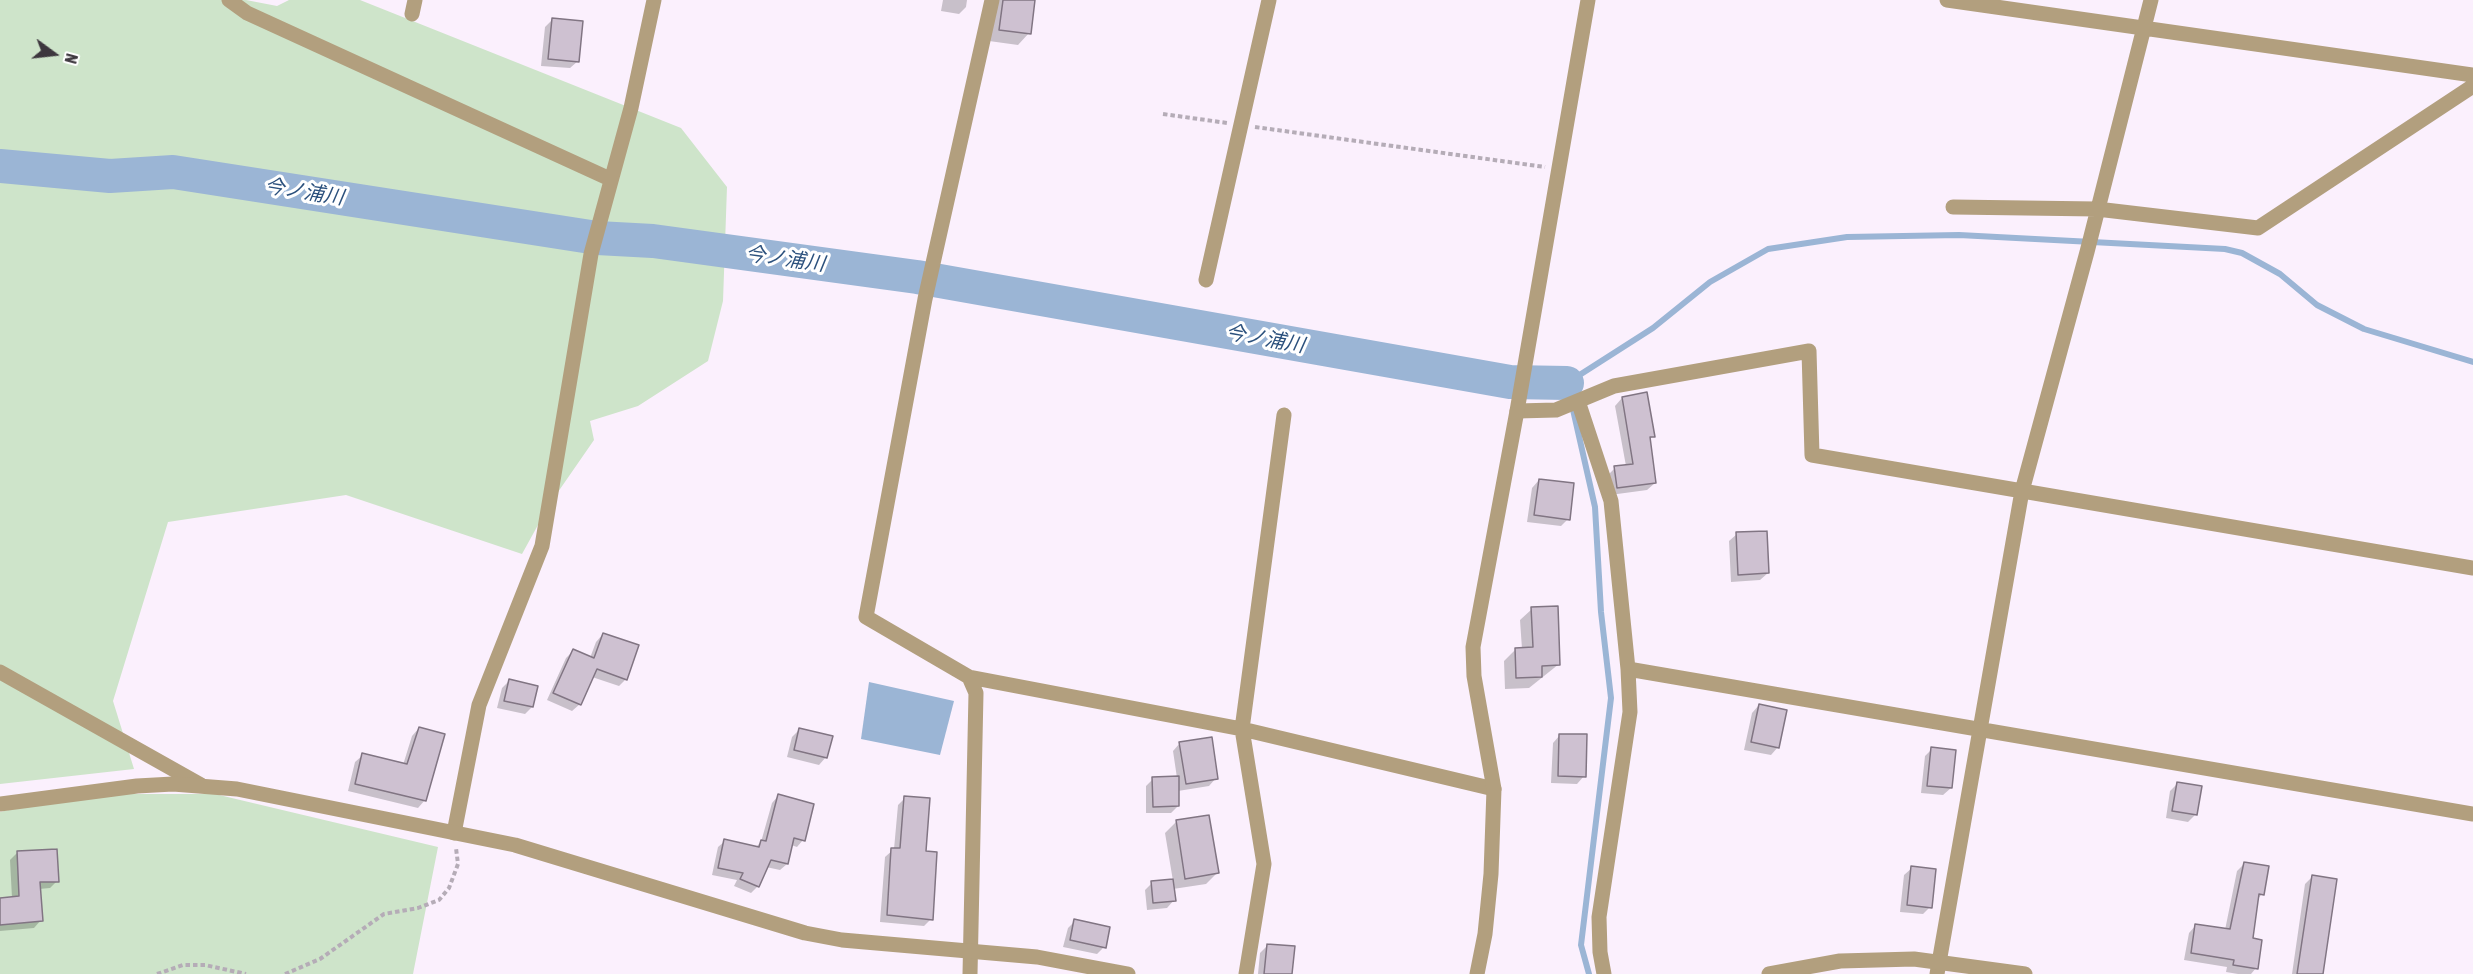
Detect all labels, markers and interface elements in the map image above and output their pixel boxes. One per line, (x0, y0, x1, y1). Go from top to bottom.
north arrow (24, 24, 84, 84)
text: N (61, 52, 81, 66)
water label: 今ノ浦川 (263, 174, 345, 210)
water label: 今ノ浦川 (744, 242, 826, 276)
water label: 今ノ浦川 (1224, 320, 1306, 358)

